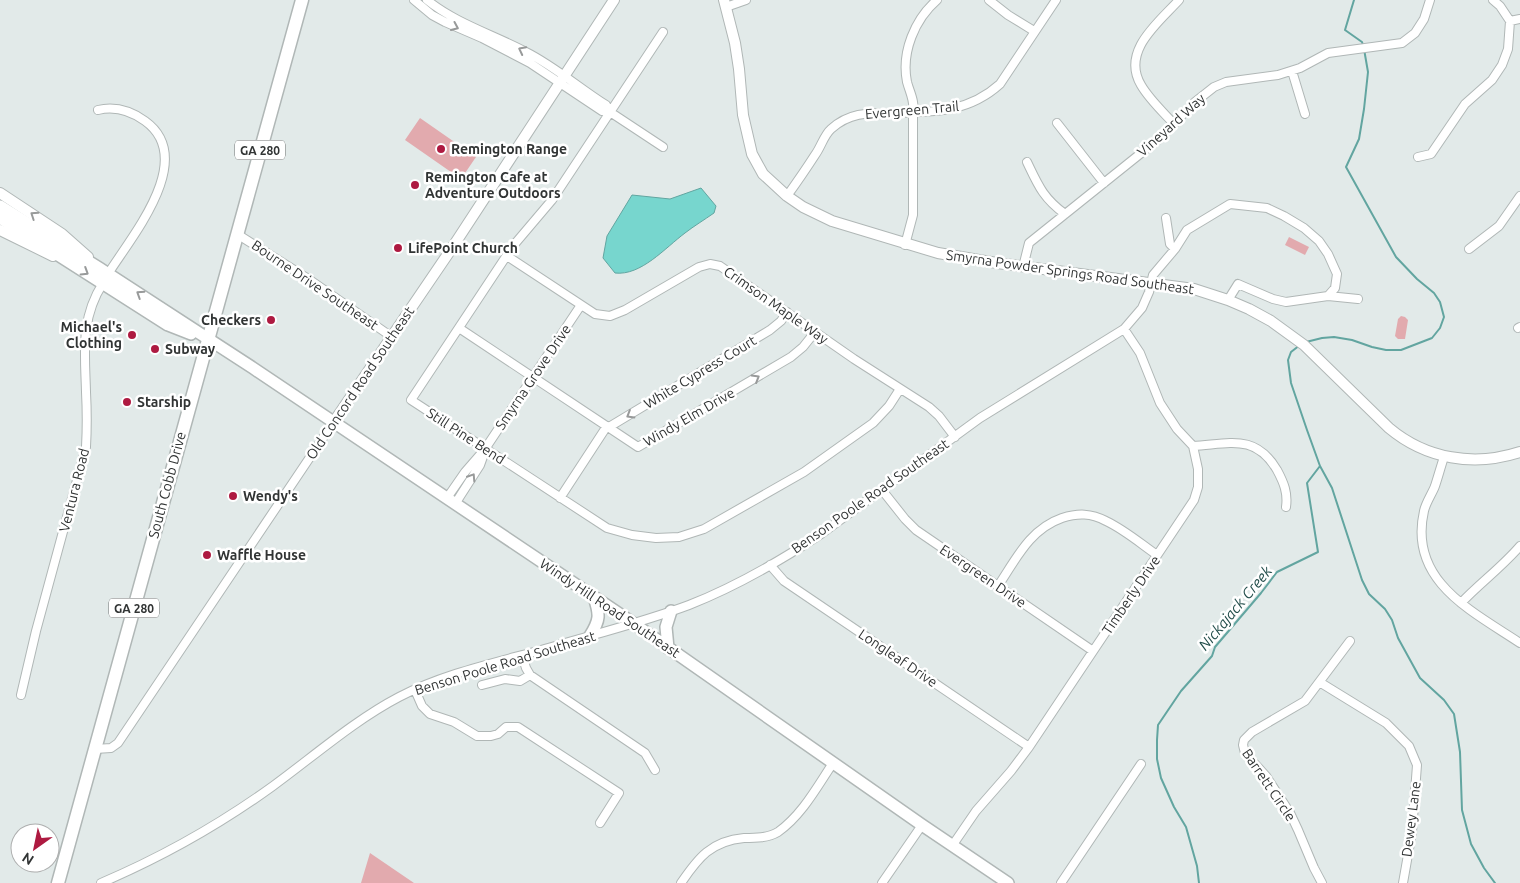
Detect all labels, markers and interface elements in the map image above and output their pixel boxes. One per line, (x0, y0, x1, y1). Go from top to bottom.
one-way arrow (450, 20, 459, 31)
one-way arrow (519, 46, 528, 56)
street label: Vineyard Way (1134, 90, 1208, 160)
street label: Evergreen Trail (864, 98, 960, 122)
road number: GA 280 (235, 140, 285, 160)
place label: Remington Range (451, 141, 567, 157)
marker: Remington Range (435, 143, 447, 155)
place label: Remington Cafe at Adventure Outdoors (425, 169, 561, 201)
marker: Remington Cafe at Adventure Outdoors (409, 179, 421, 191)
one-way arrow (30, 212, 39, 222)
street label: Bourne Drive Southeast (249, 237, 382, 334)
place label: LifePoint Church (408, 240, 518, 256)
marker: LifePoint Church (392, 242, 404, 254)
street label: Smyrna Powder Springs Road Southeast (945, 247, 1195, 297)
street label: Crimson Maple Way (721, 263, 831, 347)
one-way arrow (79, 266, 88, 276)
one-way arrow (136, 291, 145, 300)
street label: Old Concord Road Southeast (303, 303, 418, 463)
place label: Checkers (201, 312, 261, 328)
marker: Checkers (265, 314, 277, 326)
place label: Michael's Clothing (61, 319, 122, 351)
street label: Smyrna Grove Drive (492, 321, 574, 433)
marker: Michael's Clothing (126, 329, 138, 341)
street label: White Cypress Court (641, 332, 759, 412)
place label: Subway (165, 341, 216, 357)
marker: Subway (149, 343, 161, 355)
one-way arrow (750, 375, 759, 385)
street label: Windy Elm Drive (641, 384, 737, 450)
place label: Starship (137, 394, 191, 410)
marker: Starship (121, 396, 133, 408)
street label: Still Pine Bend (424, 405, 508, 467)
one-way arrow (626, 408, 635, 418)
street label: South Cobb Drive (145, 430, 189, 540)
street label: Benson Poole Road Southeast (788, 435, 952, 557)
street label: Ventura Road (56, 447, 92, 533)
one-way arrow (466, 474, 475, 483)
place label: Wendy's (243, 488, 298, 504)
marker: Wendy's (227, 490, 239, 502)
street label: Evergreen Drive (937, 541, 1029, 611)
place label: Waffle House (217, 547, 306, 563)
marker: Waffle House (201, 549, 213, 561)
street label: Timberly Drive (1099, 553, 1163, 637)
street label: Windy Hill Road Southeast (537, 555, 683, 661)
water label: Nickajack Creek (1195, 562, 1275, 654)
road number: GA 280 (109, 598, 159, 618)
street label: Longleaf Drive (856, 626, 940, 690)
street label: Benson Poole Road Southeast (413, 628, 598, 698)
street label: Barrett Circle (1239, 746, 1299, 824)
street label: Dewey Lane (1398, 780, 1424, 858)
north arrow (10, 823, 60, 873)
text: N (19, 849, 37, 868)

